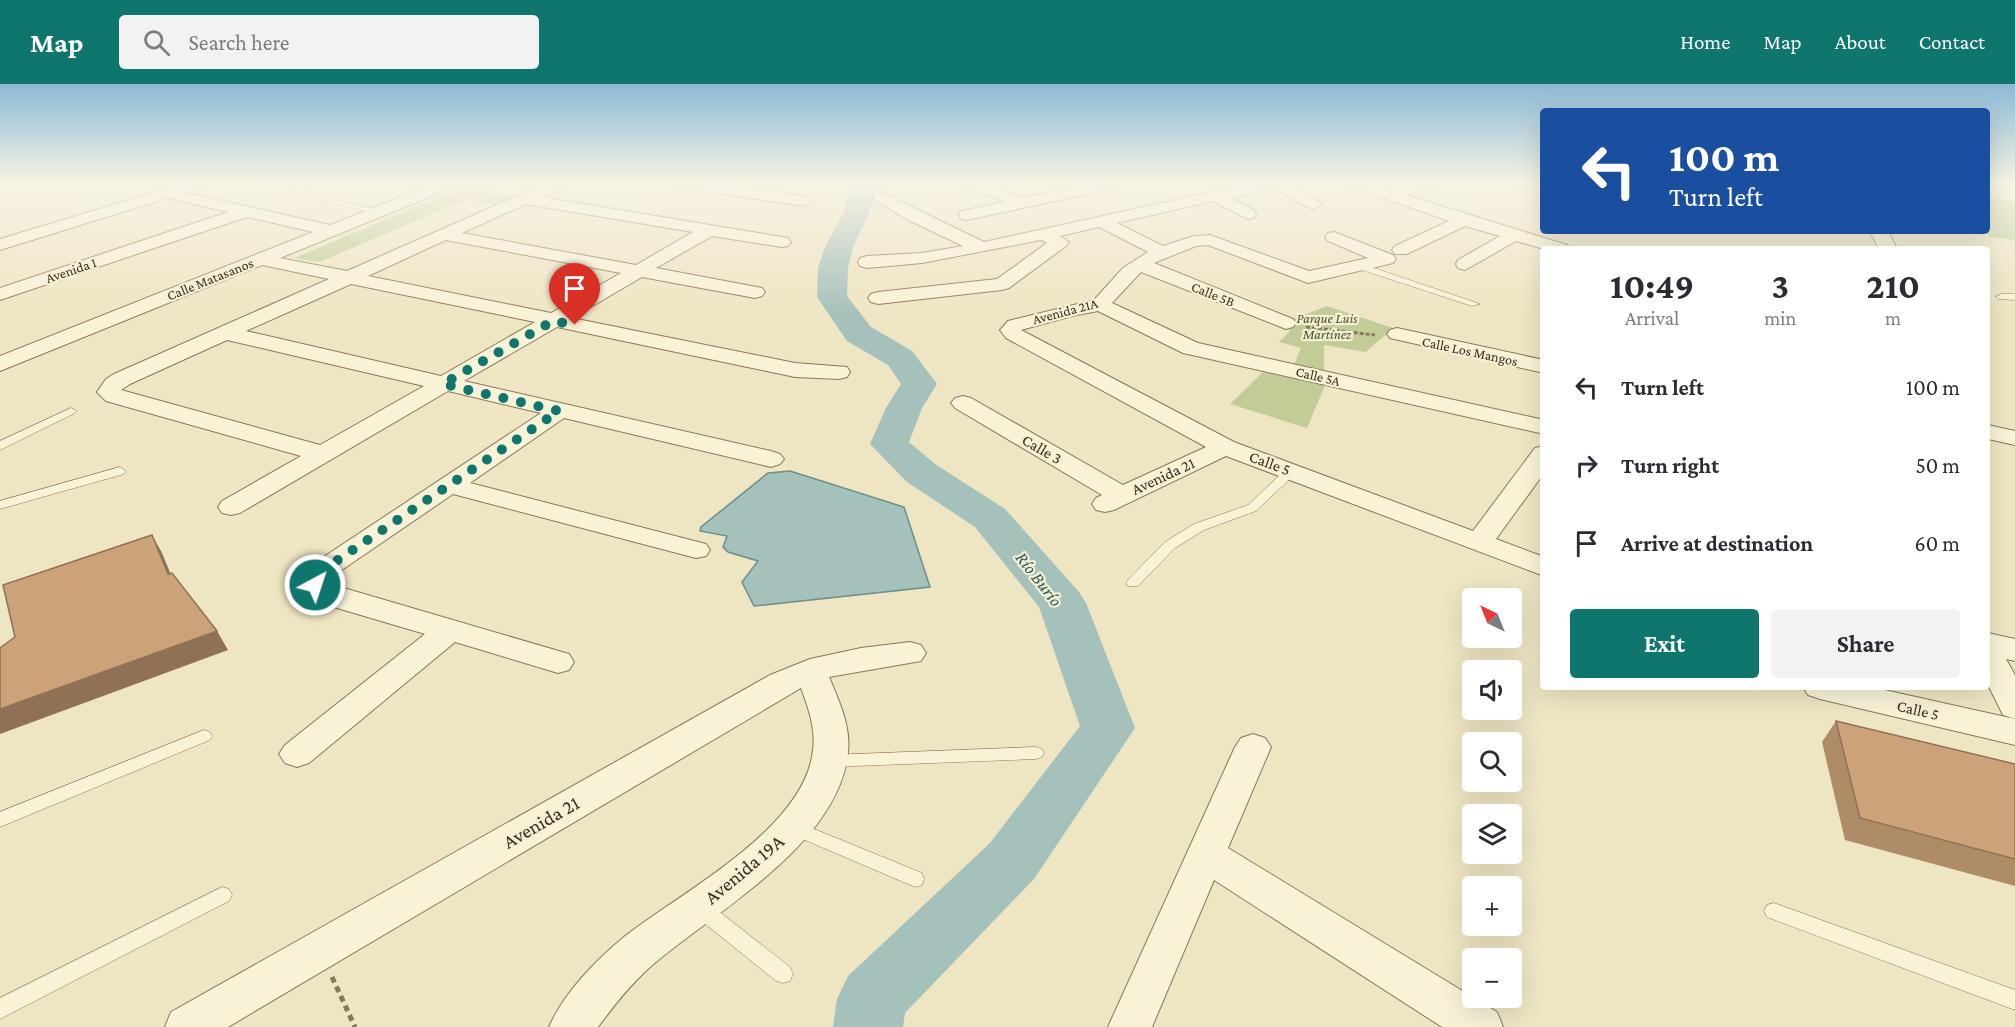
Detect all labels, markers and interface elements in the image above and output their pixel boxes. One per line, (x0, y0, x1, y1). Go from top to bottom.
search box (119, 15, 539, 69)
icon: search (140, 26, 173, 59)
text: Map (30, 27, 83, 58)
text: Search here (188, 30, 289, 55)
text: Home (1680, 30, 1730, 54)
text: Map (1763, 30, 1802, 54)
text: About (1835, 30, 1886, 54)
text: Contact (1919, 30, 1985, 54)
icon: left (1570, 132, 1648, 210)
text: 100 m (1669, 133, 1779, 180)
text: Turn left (1669, 182, 1763, 212)
street label: Avenida 1 (44, 254, 99, 286)
street label: Calle Matasanos (164, 254, 256, 304)
pin (549, 263, 600, 325)
text: 10:49 (1610, 266, 1694, 306)
text: 3 (1771, 266, 1789, 306)
text: 210 (1866, 266, 1920, 306)
icon: arrive (558, 272, 591, 305)
street label: Calle 5B (1189, 278, 1237, 310)
street label: Avenida 21A (1031, 295, 1100, 327)
text: Arrival (1625, 307, 1679, 329)
text: min (1764, 307, 1796, 329)
text: m (1885, 307, 1901, 329)
park label: Parque Luis Martínez (1296, 310, 1358, 342)
street label: Calle Los Mangos (1421, 333, 1519, 369)
street label: Calle 5A (1294, 363, 1342, 389)
icon: left (1570, 371, 1603, 404)
text: Turn left (1621, 375, 1704, 400)
text: 100 m (1906, 375, 1960, 400)
street label: Calle 3 (1019, 431, 1065, 467)
street label: Calle 5 (1247, 448, 1293, 478)
icon: right (1570, 449, 1603, 482)
text: Turn right (1621, 453, 1719, 478)
text: 50 m (1915, 453, 1960, 478)
street label: Avenida 21 (1129, 454, 1197, 498)
icon: arrive (1570, 527, 1603, 560)
text: Arrive at destination (1621, 531, 1813, 556)
text: 60 m (1915, 531, 1960, 556)
water label: Río Burío (1012, 548, 1067, 610)
position arrow (283, 553, 347, 617)
north arrow (1462, 588, 1522, 648)
map controls (1462, 588, 1522, 1008)
button: Exit (1570, 609, 1759, 678)
button: Share (1771, 609, 1960, 678)
button: sound (1462, 660, 1522, 720)
street label: Calle 5 (1895, 697, 1941, 723)
button: search (1462, 732, 1522, 792)
street label: Avenida 21 (499, 791, 583, 853)
button: layers (1462, 804, 1522, 864)
street label: Avenida 19A (700, 829, 788, 908)
button: + (1462, 876, 1522, 936)
button: − (1462, 948, 1522, 1008)

